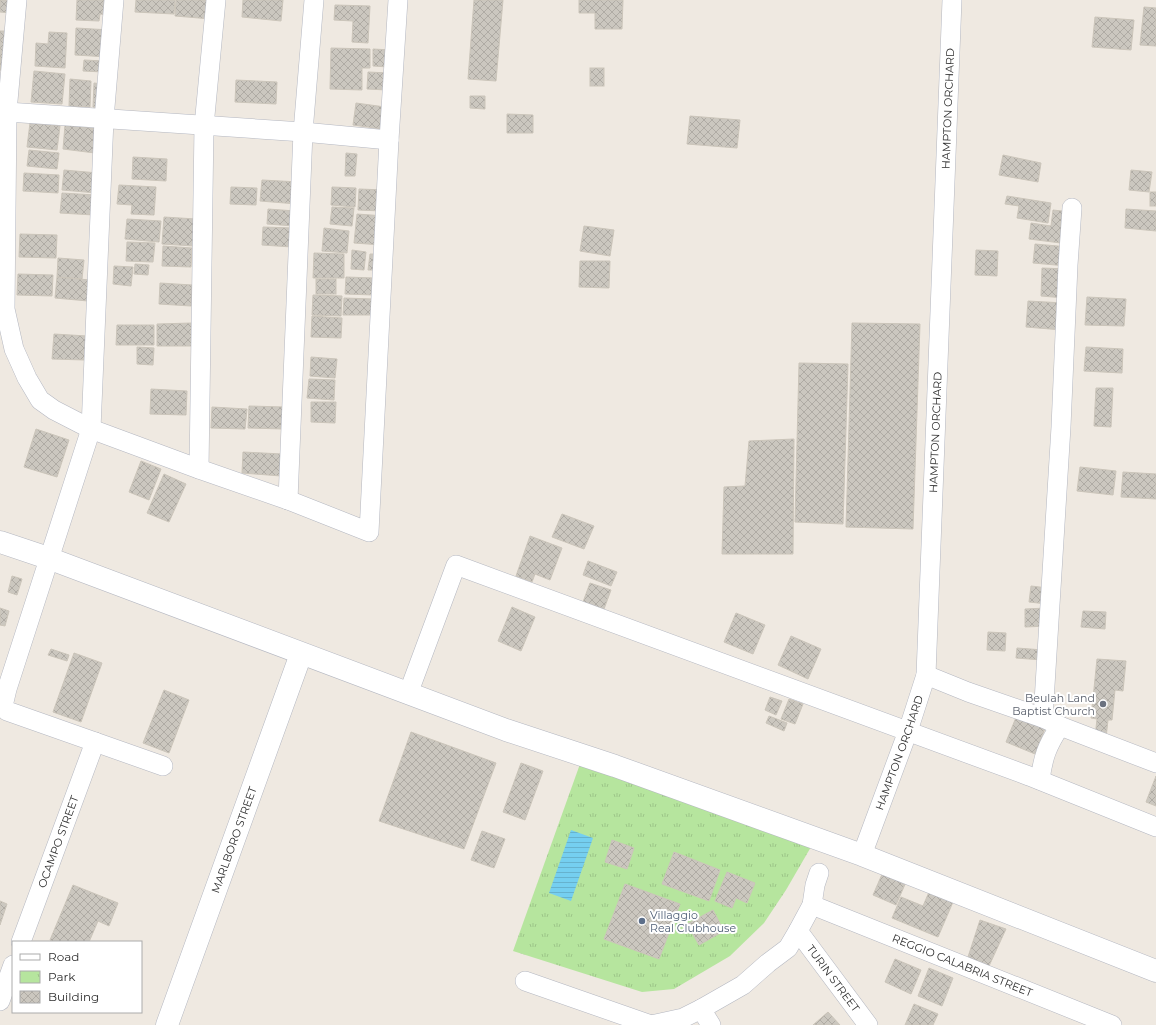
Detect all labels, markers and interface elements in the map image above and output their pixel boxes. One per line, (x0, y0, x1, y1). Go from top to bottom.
street label: HAMPTON ORCHARD (938, 48, 957, 169)
street label: HAMPTON ORCHARD (926, 372, 945, 493)
place label: Beulah Land Baptist Church (1012, 691, 1095, 718)
street label: HAMPTON ORCHARD (872, 693, 926, 812)
marker: Beulah Land Baptist Church (1098, 699, 1108, 709)
street label: MARLBORO STREET (208, 784, 260, 895)
street label: OCAMPO STREET (35, 793, 82, 890)
place label: Villaggio Real Clubhouse (650, 908, 736, 935)
marker: Villaggio Real Clubhouse (637, 916, 647, 926)
street label: REGGIO CALABRIA STREET (890, 931, 1035, 1000)
legend (12, 941, 142, 1013)
street label: TURIN STREET (804, 942, 863, 1015)
text: Road (48, 949, 79, 964)
text: Park (48, 969, 76, 984)
text: Building (48, 989, 99, 1004)

